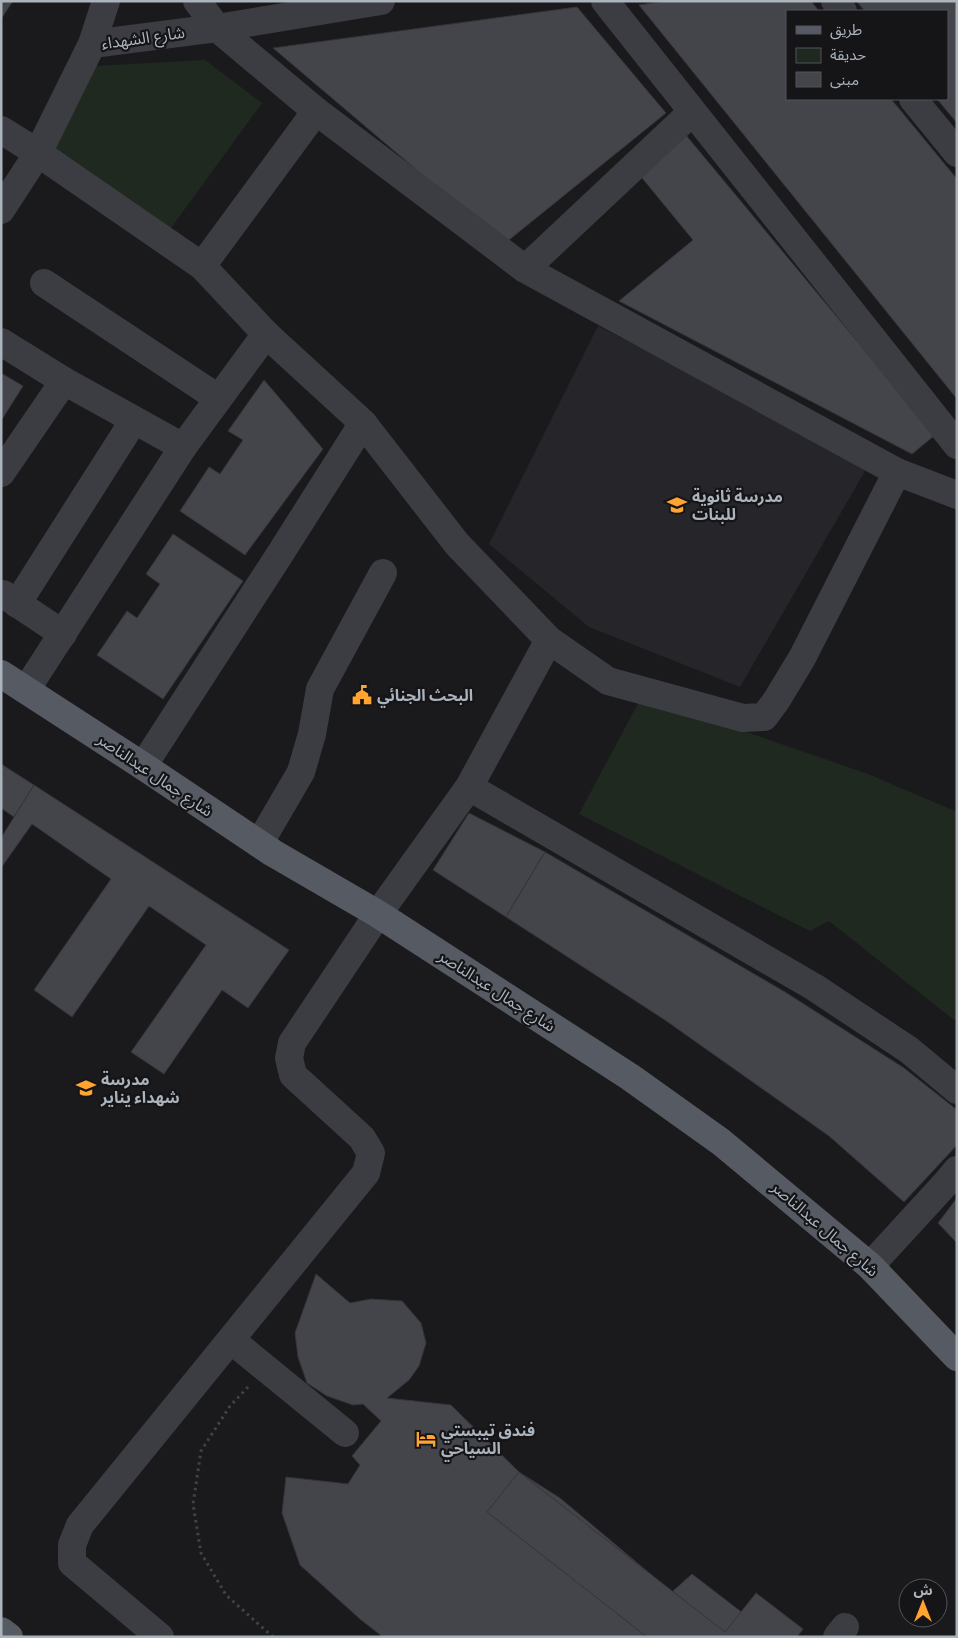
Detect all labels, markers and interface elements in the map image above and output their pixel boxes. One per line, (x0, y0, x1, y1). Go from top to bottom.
legend (786, 10, 948, 100)
text: طريق (830, 19, 862, 40)
street label: شارع الشهداء (100, 21, 186, 56)
text: حديقة (830, 44, 866, 65)
text: مبنى (830, 69, 859, 90)
place label: مدرسة ثانوية للبنات (692, 485, 783, 526)
school or university icon: مدرسة ثانوية للبنات (666, 494, 688, 516)
public building icon: البحث الجنائي (351, 684, 373, 706)
place label: البحث الجنائي (377, 684, 473, 708)
street label: شارع جمال عبدالناصر (91, 727, 217, 823)
street label: شارع جمال عبدالناصر (433, 944, 560, 1038)
place label: مدرسة شهداء يناير (100, 1068, 180, 1109)
school or university icon: مدرسة شهداء يناير (75, 1077, 97, 1099)
street label: شارع جمال عبدالناصر (765, 1175, 884, 1283)
place label: فندق تيبستي السياحي (441, 1419, 535, 1461)
hotel icon: فندق تيبستي السياحي (415, 1428, 437, 1450)
north arrow (898, 1578, 948, 1628)
text: ش (913, 1580, 933, 1600)

